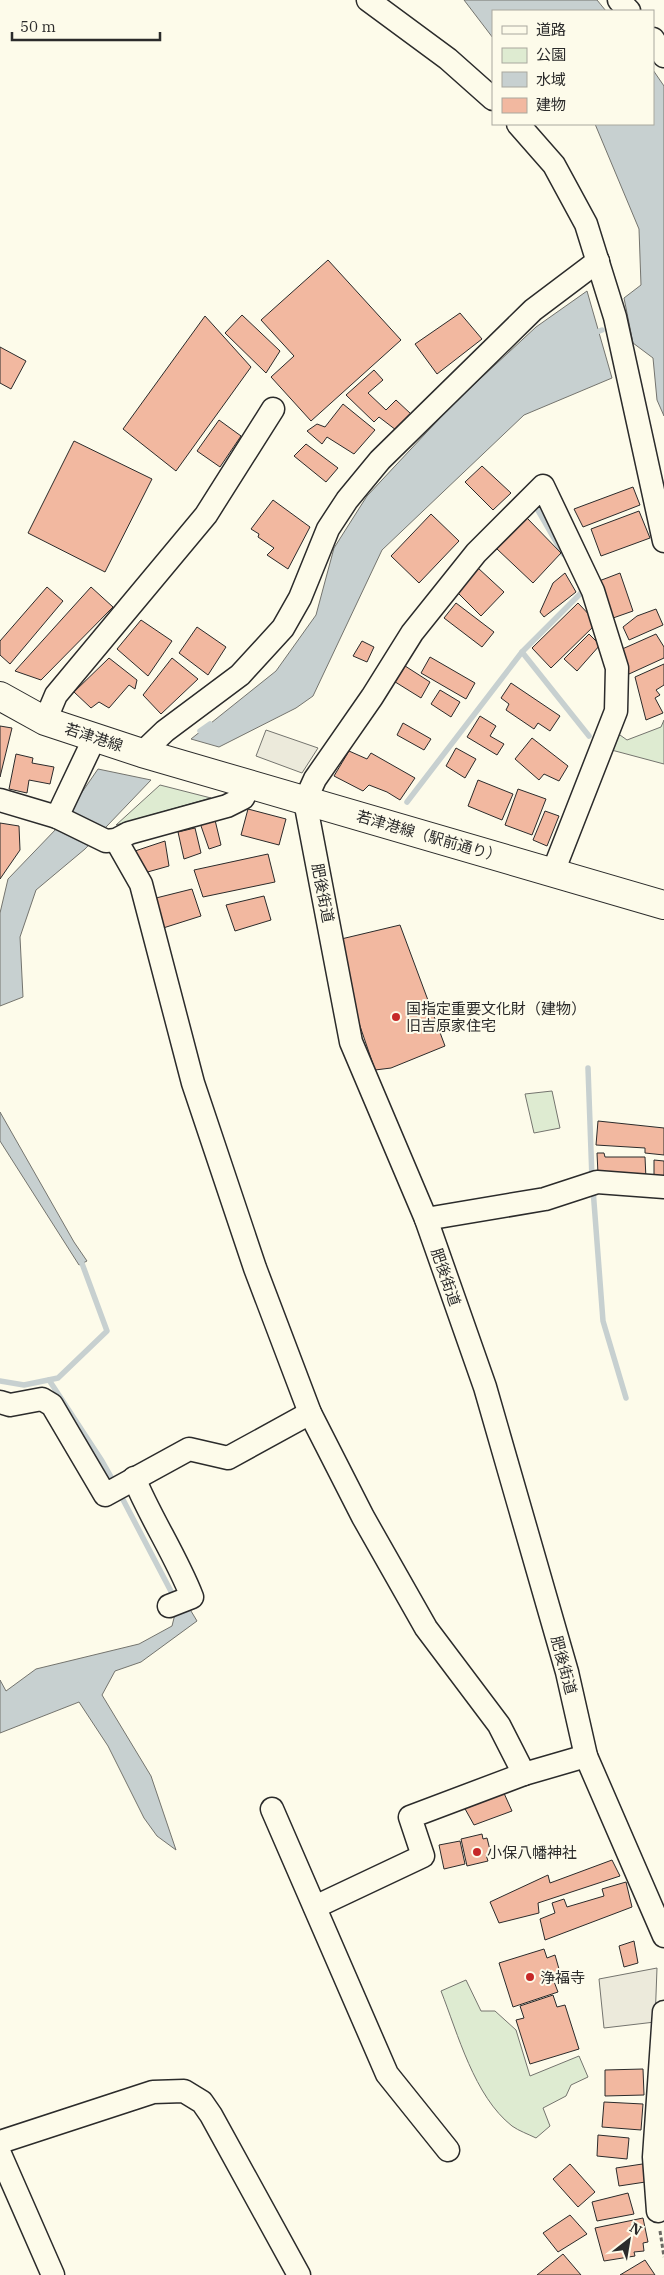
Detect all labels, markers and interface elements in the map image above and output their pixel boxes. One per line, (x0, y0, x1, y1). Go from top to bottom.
scale bar (12, 10, 160, 42)
legend (492, 10, 654, 125)
text: 50 m (20, 17, 56, 36)
text: 道路 (536, 20, 566, 39)
text: 公園 (536, 45, 566, 64)
text: 水域 (536, 70, 566, 89)
text: 建物 (536, 95, 566, 114)
street label: 若津港線 (63, 719, 125, 755)
street label: 若津港線（駅前通り） (354, 806, 504, 866)
street label: 肥後街道 (308, 862, 338, 924)
place label: 国指定重要文化財（建物） 旧吉原家住宅 (406, 999, 586, 1035)
marker: 国指定重要文化財（建物） 旧吉原家住宅 (390, 1011, 402, 1023)
street label: 肥後街道 (427, 1246, 465, 1308)
street label: 肥後街道 (547, 1634, 581, 1696)
place label: 小保八幡神社 (487, 1843, 577, 1862)
marker: 小保八幡神社 (471, 1846, 483, 1858)
place label: 浄福寺 (540, 1968, 585, 1987)
marker: 浄福寺 (524, 1971, 536, 1983)
north arrow (604, 2215, 654, 2265)
text: N (626, 2218, 645, 2239)

